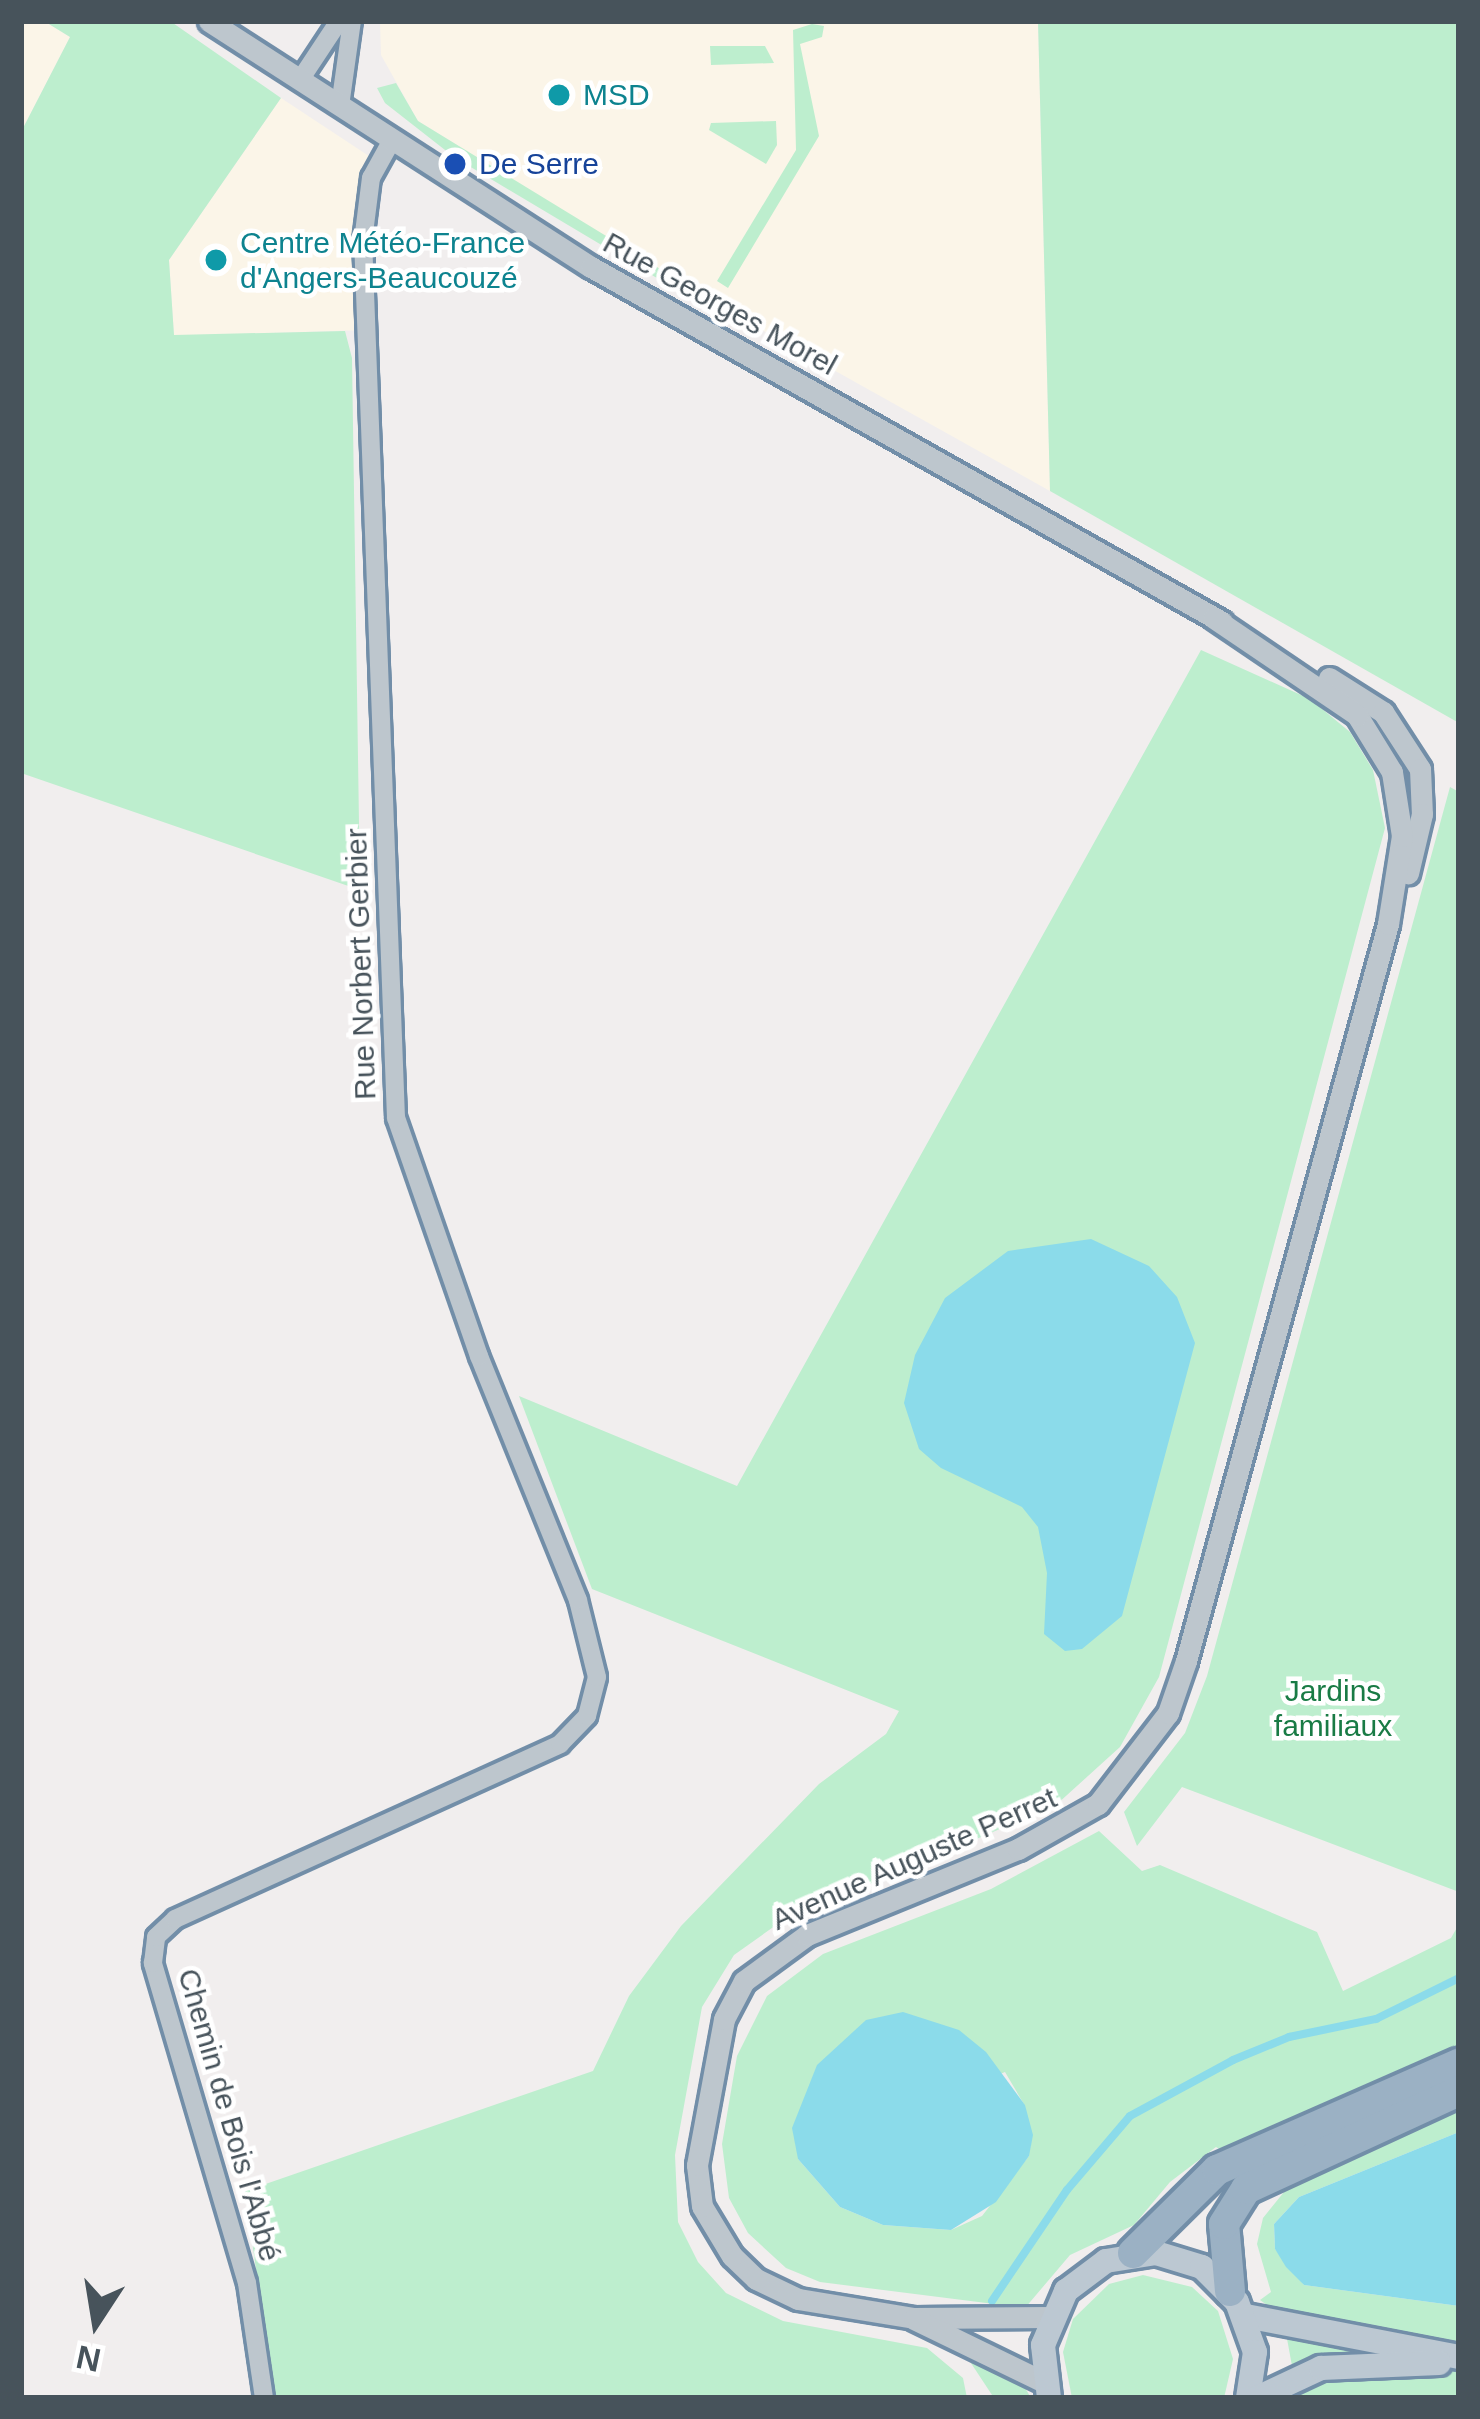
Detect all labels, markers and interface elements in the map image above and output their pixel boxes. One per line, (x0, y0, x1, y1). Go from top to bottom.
place label: MSD (583, 77, 650, 113)
marker: MSD (546, 82, 572, 108)
place label: De Serre (479, 146, 599, 182)
marker: De Serre (442, 151, 468, 177)
place label: Centre Météo-France d'Angers-Beaucouzé (240, 225, 525, 296)
street label: Rue Georges Morel (597, 225, 843, 383)
marker: Centre Météo-France d'Angers-Beaucouzé (203, 247, 229, 273)
street label: Rue Norbert Gerbier (338, 828, 384, 1100)
park label: Jardins familiaux (1274, 1673, 1392, 1744)
street label: Avenue Auguste Perret (765, 1780, 1063, 1938)
street label: Chemin de Bois l'Abbé (170, 1965, 288, 2265)
north arrow (36, 2263, 156, 2383)
text: N (73, 2338, 104, 2379)

